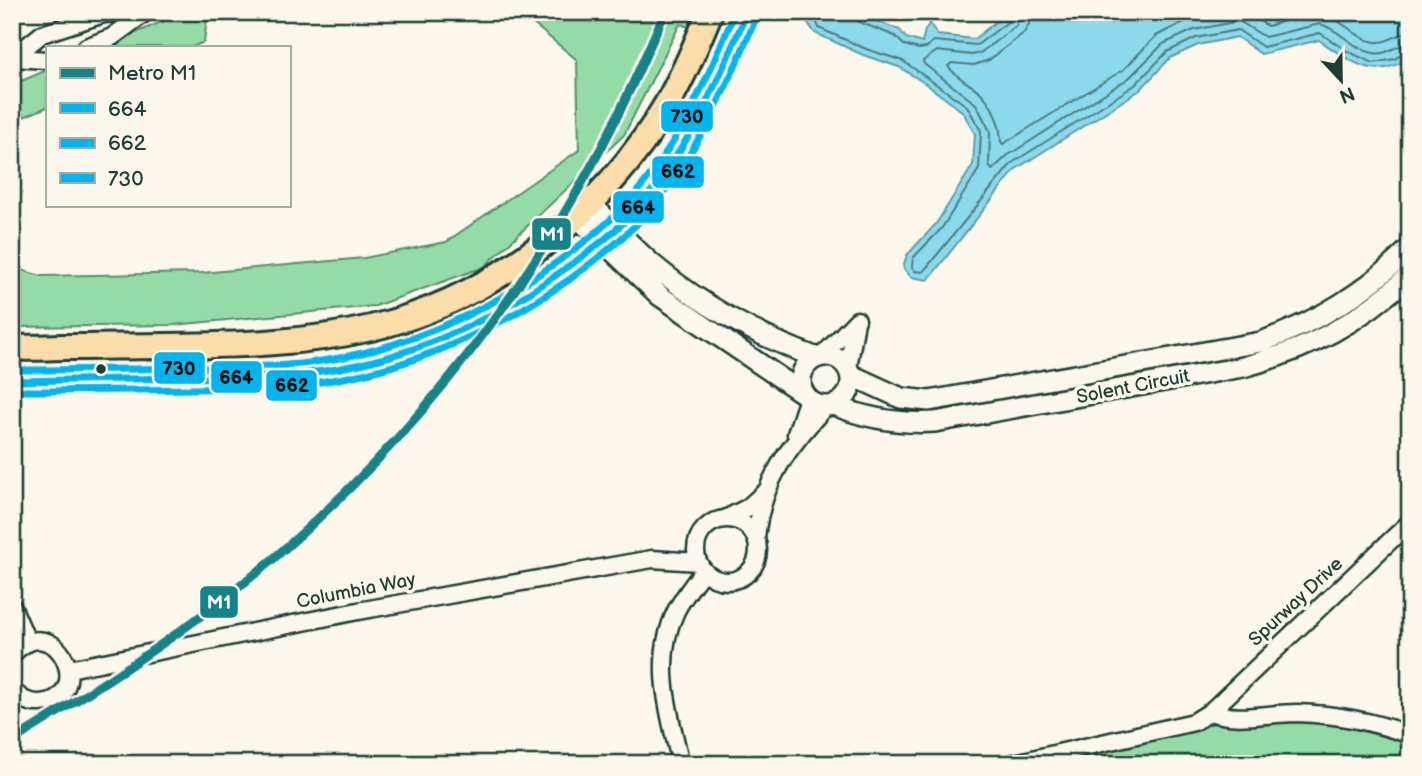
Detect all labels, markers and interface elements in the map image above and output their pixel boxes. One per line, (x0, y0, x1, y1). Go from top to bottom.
legend (46, 46, 290, 206)
north arrow (1306, 46, 1376, 116)
text: Metro M1 (108, 61, 196, 86)
text: N (1336, 81, 1358, 108)
text: 664 (108, 97, 147, 122)
line badge: 730 (660, 100, 714, 133)
text: 730 (670, 106, 704, 129)
text: 662 (108, 131, 147, 156)
line badge: 662 (651, 155, 705, 189)
text: 662 (661, 161, 696, 184)
text: 730 (108, 167, 144, 192)
line badge: 664 (612, 190, 665, 224)
text: 664 (621, 197, 655, 220)
line badge: M1 (531, 217, 572, 251)
text: M1 (540, 224, 564, 247)
line badge: 730 (153, 351, 206, 385)
text: 730 (162, 358, 196, 381)
line badge: 664 (210, 360, 263, 394)
unlabelled marker (94, 362, 108, 376)
street label: Solent Circuit (1074, 365, 1192, 409)
text: 664 (219, 367, 253, 390)
line badge: 662 (265, 369, 318, 402)
text: 662 (275, 375, 310, 398)
street label: Spurway Drive (1244, 553, 1348, 651)
street label: Columbia Way (294, 568, 418, 614)
line badge: M1 (199, 585, 239, 619)
text: M1 (207, 592, 231, 615)

